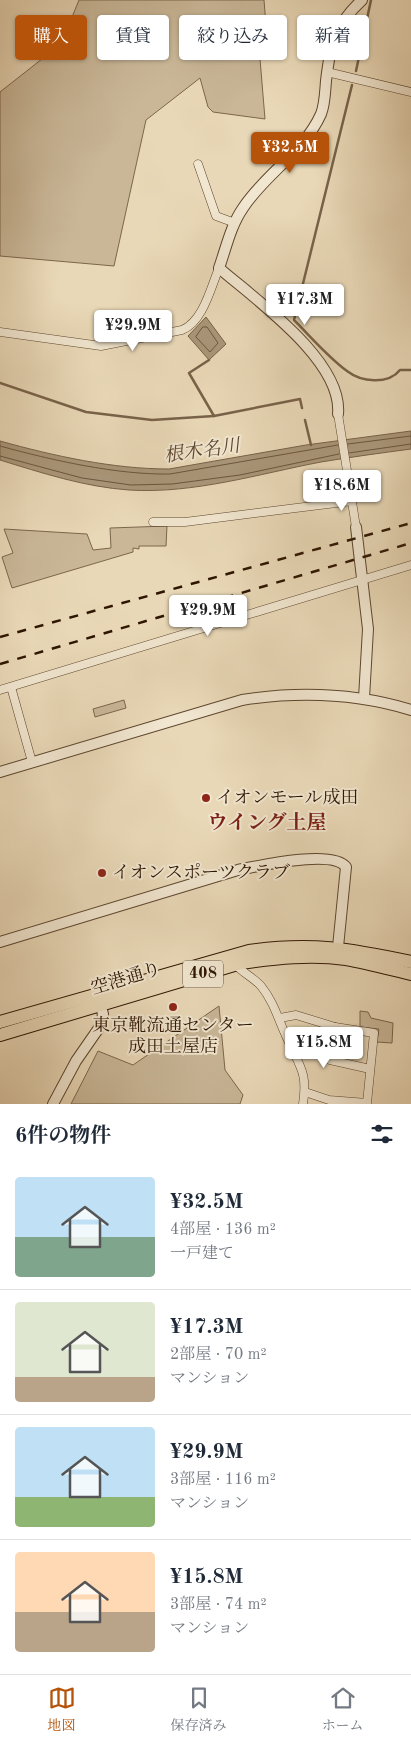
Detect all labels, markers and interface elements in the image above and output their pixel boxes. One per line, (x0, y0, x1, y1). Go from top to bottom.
chip: 購入 (15, 15, 87, 60)
chip: 賃貸 (97, 15, 169, 60)
chip: 絞り込み (179, 15, 287, 60)
chip: 新着 (297, 15, 369, 60)
pin: ¥32.5M (249, 132, 331, 174)
text: ¥32.5M (262, 140, 318, 156)
pin: ¥17.3M (264, 284, 346, 326)
text: ¥17.3M (277, 292, 333, 308)
pin: ¥29.9M (92, 310, 174, 352)
text: ¥29.9M (105, 318, 161, 334)
water label: 根木名川 (163, 435, 243, 467)
pin: ¥18.6M (301, 470, 383, 512)
text: ¥18.6M (314, 478, 370, 494)
pin: ¥29.9M (167, 594, 249, 637)
text: ¥29.9M (180, 603, 236, 619)
place label: イオンモール成田 (216, 787, 358, 807)
marker: イオンモール成田 (200, 792, 212, 804)
district label: ウイング土屋 (208, 812, 327, 834)
place label: イオンスポーツクラブ (112, 863, 290, 882)
marker: イオンスポーツクラブ (96, 867, 108, 879)
street label: 空港通り (88, 958, 163, 998)
road number: 408 (183, 961, 223, 988)
marker: 東京靴流通センター 成田土屋店 (167, 1001, 179, 1013)
place label: 東京靴流通センター 成田土屋店 (92, 1015, 254, 1056)
pin: ¥15.8M (283, 1026, 365, 1069)
text: ¥15.8M (296, 1035, 352, 1051)
icon: filters (368, 1120, 396, 1148)
text: 6件の物件 (15, 1126, 111, 1147)
text: ¥32.5M (170, 1192, 243, 1213)
icon: home (55, 1197, 115, 1257)
text: 4部屋 · 136 m² (170, 1222, 276, 1238)
text: 一戸建て (170, 1246, 234, 1262)
text: ¥17.3M (170, 1317, 243, 1338)
icon: home (55, 1322, 115, 1382)
text: 2部屋 · 70 m² (170, 1347, 267, 1363)
text: マンション (170, 1371, 249, 1387)
text: ¥29.9M (170, 1442, 243, 1463)
icon: home (55, 1447, 115, 1507)
text: 3部屋 · 116 m² (170, 1472, 276, 1488)
text: マンション (170, 1496, 249, 1512)
text: ¥15.8M (170, 1567, 243, 1588)
icon: home (55, 1572, 115, 1632)
text: 3部屋 · 74 m² (170, 1597, 267, 1613)
text: マンション (170, 1621, 249, 1637)
tab: 地図 (48, 1684, 76, 1735)
tab: 保存済み (171, 1684, 227, 1735)
tab: ホーム (322, 1684, 364, 1735)

